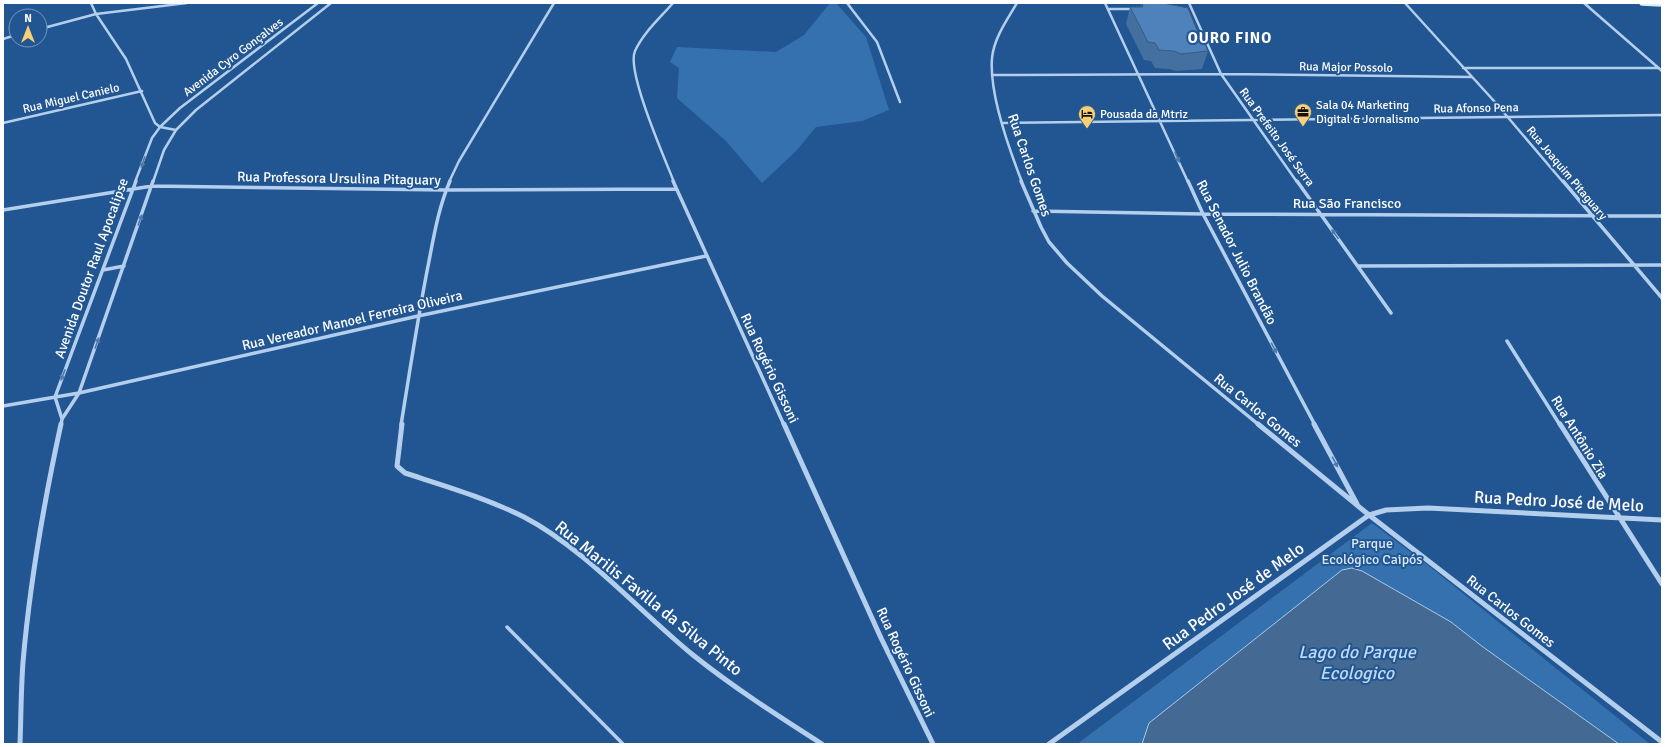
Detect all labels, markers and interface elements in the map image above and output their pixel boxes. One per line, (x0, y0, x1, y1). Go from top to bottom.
north arrow (8, 8, 48, 48)
text: N (24, 12, 32, 25)
street label: Avenida Cyro Gonçalves (180, 15, 286, 100)
district label: OURO FINO (1188, 29, 1272, 47)
street label: Rua Major Possolo (1299, 59, 1393, 76)
street label: Rua Miguel Canielo (21, 80, 121, 117)
street label: Rua Prefeito José Serra (1236, 85, 1317, 189)
place label: Sala 04 Marketing Digital & Jornalismo (1316, 98, 1420, 127)
street label: Rua Afonso Pena (1433, 100, 1519, 117)
office icon: Sala 04 Marketing Digital & Jornalismo (1293, 102, 1313, 127)
hotel icon: Pousada da Mtriz (1077, 104, 1097, 129)
place label: Pousada da Mtriz (1100, 107, 1188, 122)
street label: Rua Carlos Gomes (1004, 112, 1055, 219)
street label: Rua Joaquim Pitaguary (1523, 123, 1610, 224)
one-way arrow (1174, 151, 1180, 163)
one-way arrow (139, 156, 145, 168)
street label: Rua Professora Ursulina Pitaguary (237, 168, 441, 189)
street label: Avenida Doutor Raul Apocalipse (51, 176, 132, 361)
street label: Rua Senador Julio Brandão (1193, 177, 1281, 327)
street label: Rua São Francisco (1293, 195, 1401, 212)
one-way arrow (138, 214, 144, 226)
one-way arrow (1331, 229, 1339, 239)
street label: Rua Vereador Manoel Ferreira Oliveira (240, 287, 464, 354)
street label: Rua Rogério Gissoni (737, 311, 802, 426)
one-way arrow (94, 336, 100, 348)
one-way arrow (1271, 342, 1277, 354)
one-way arrow (60, 370, 66, 382)
street label: Rua Carlos Gomes (1211, 370, 1305, 451)
street label: Rua Antônio Zia (1547, 393, 1612, 482)
one-way arrow (1332, 457, 1338, 468)
street label: Rua Pedro José de Melo (1474, 487, 1645, 516)
street label: Rua Marilis Favilla da Silva Pinto (551, 516, 747, 681)
park label: Parque Ecológico Caipós (1322, 535, 1422, 568)
street label: Rua Pedro José de Melo (1158, 538, 1308, 655)
street label: Rua Carlos Gomes (1463, 572, 1558, 651)
street label: Rua Rogério Gissoni (873, 605, 938, 720)
water label: Lago do Parque Ecologico (1298, 641, 1417, 684)

